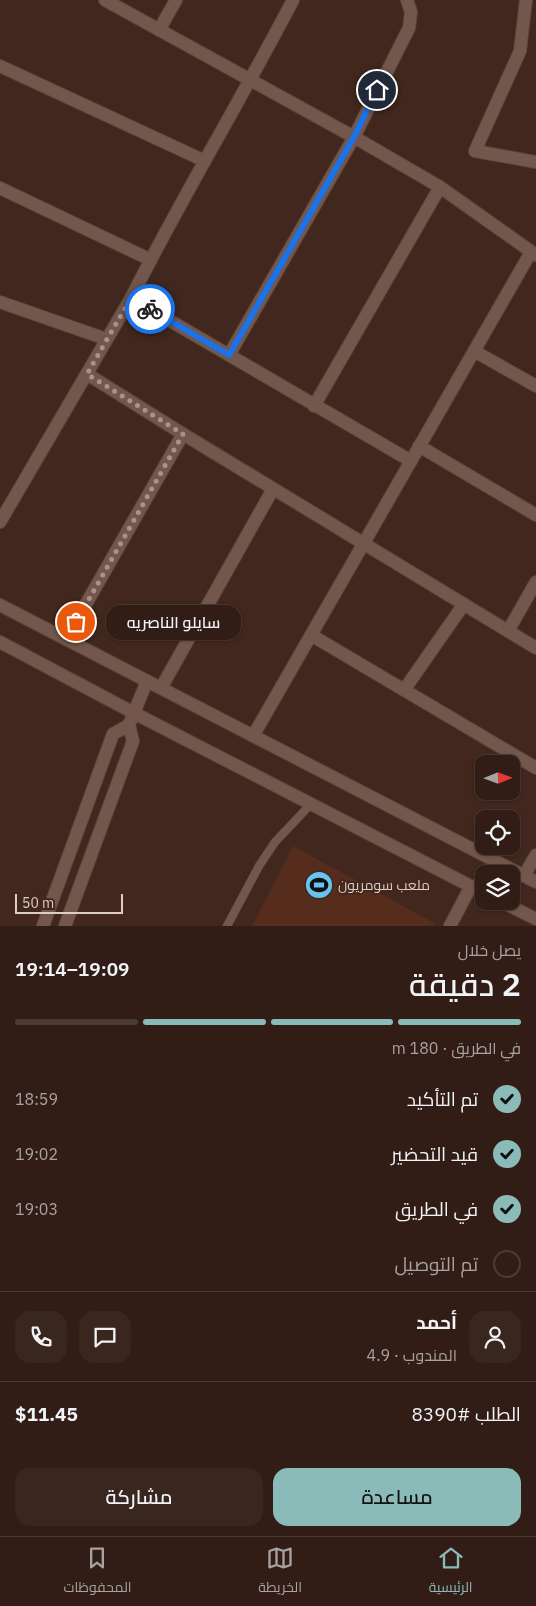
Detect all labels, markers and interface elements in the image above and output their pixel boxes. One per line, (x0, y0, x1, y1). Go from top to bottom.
pin (356, 69, 398, 111)
icon: home (363, 76, 391, 104)
courier (125, 284, 175, 334)
icon: bike (136, 295, 164, 323)
pin (55, 601, 97, 643)
callout: سايلو الناصريه (106, 604, 241, 640)
icon: bag (62, 608, 90, 636)
text: سايلو الناصريه (127, 612, 220, 632)
north arrow (475, 755, 520, 800)
map controls (475, 755, 520, 910)
button: locate (475, 810, 520, 855)
button: layers (475, 865, 520, 910)
sports icon: ملعب سومريون (304, 870, 334, 900)
place label: ملعب سومريون (338, 876, 430, 894)
scale bar (15, 891, 122, 914)
text: 50 m (22, 894, 54, 912)
text: يصل خلال (458, 940, 521, 960)
text: 19:09–19:14 (15, 957, 130, 981)
text: 2 دقيقة (409, 963, 521, 1005)
text: في الطريق · 180 m (392, 1038, 521, 1058)
icon: check (493, 1085, 521, 1113)
text: تم التأكيد (407, 1087, 478, 1111)
text: 18:59 (15, 1089, 58, 1109)
icon: check (493, 1140, 521, 1168)
text: قيد التحضير (391, 1142, 478, 1166)
text: 19:02 (15, 1144, 58, 1164)
icon: check (493, 1195, 521, 1223)
text: في الطريق (395, 1197, 478, 1221)
text: 19:03 (15, 1199, 58, 1219)
text: تم التوصيل (395, 1252, 478, 1276)
text: أحمد (416, 1310, 457, 1334)
button: phone (15, 1311, 67, 1363)
button: chat (79, 1311, 131, 1363)
button: person (469, 1311, 521, 1363)
text: المندوب · 4.9 (367, 1345, 457, 1365)
text: $11.45 (15, 1402, 78, 1426)
text: الطلب #8390 (411, 1402, 521, 1426)
button: مشاركة (15, 1468, 263, 1526)
button: مساعدة (273, 1468, 521, 1526)
tab: المحفوظات (63, 1544, 132, 1600)
tab: الخريطة (258, 1544, 302, 1600)
tab: الرئيسية (429, 1544, 473, 1600)

